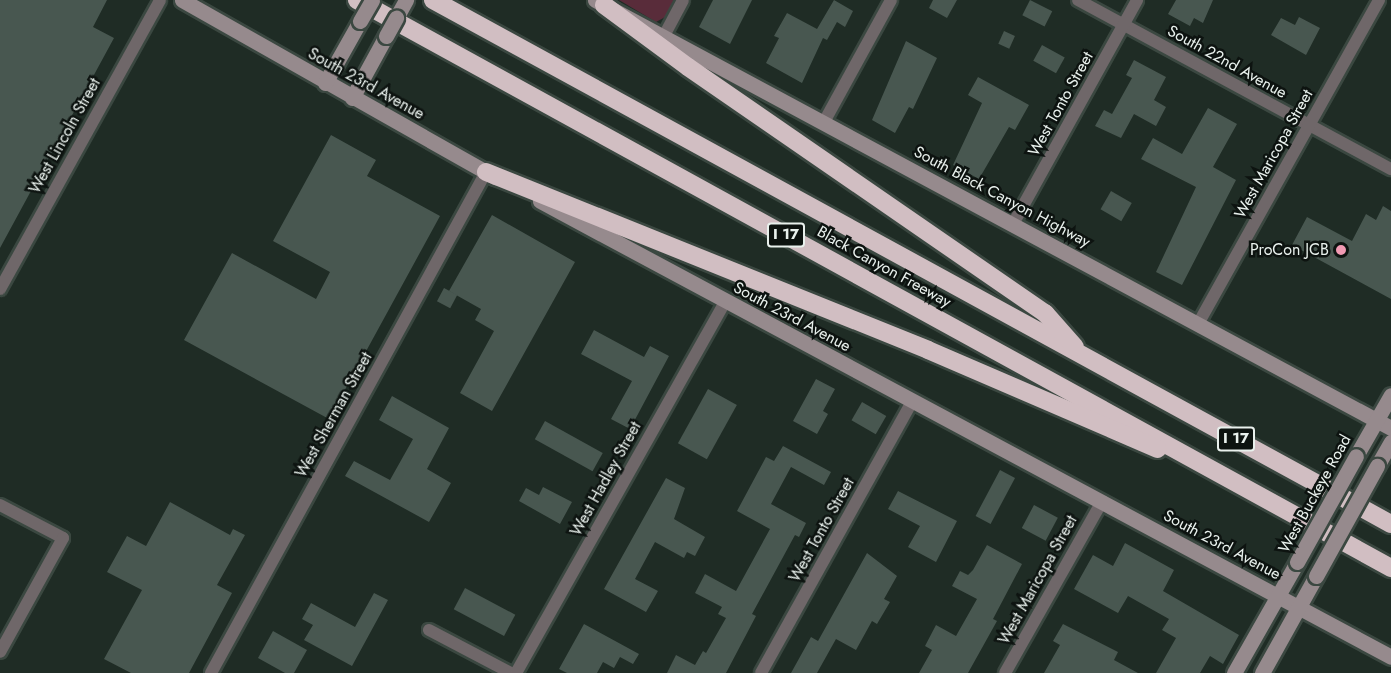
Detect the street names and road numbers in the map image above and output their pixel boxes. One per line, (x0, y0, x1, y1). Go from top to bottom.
street label: South 22nd Avenue (1164, 21, 1290, 103)
street label: South 23rd Avenue (304, 44, 428, 124)
street label: West Tonto Street (1024, 48, 1098, 160)
street label: West Lincoln Street (25, 75, 105, 197)
street label: West Maricopa Street (1231, 86, 1317, 222)
street label: South Black Canyon Highway (911, 142, 1093, 252)
street label: Black Canyon Freeway (814, 222, 954, 312)
road number: I 17 (766, 223, 806, 247)
street label: South 23rd Avenue (730, 278, 854, 356)
street label: West Sherman Street (292, 349, 376, 481)
street label: West Hadley Street (567, 418, 645, 540)
road number: I 17 (1216, 427, 1256, 451)
street label: West Buckeye Road (1275, 432, 1355, 556)
street label: West Tonto Street (785, 474, 859, 586)
street label: South 23rd Avenue (1160, 506, 1284, 584)
street label: West Maricopa Street (995, 512, 1081, 648)

